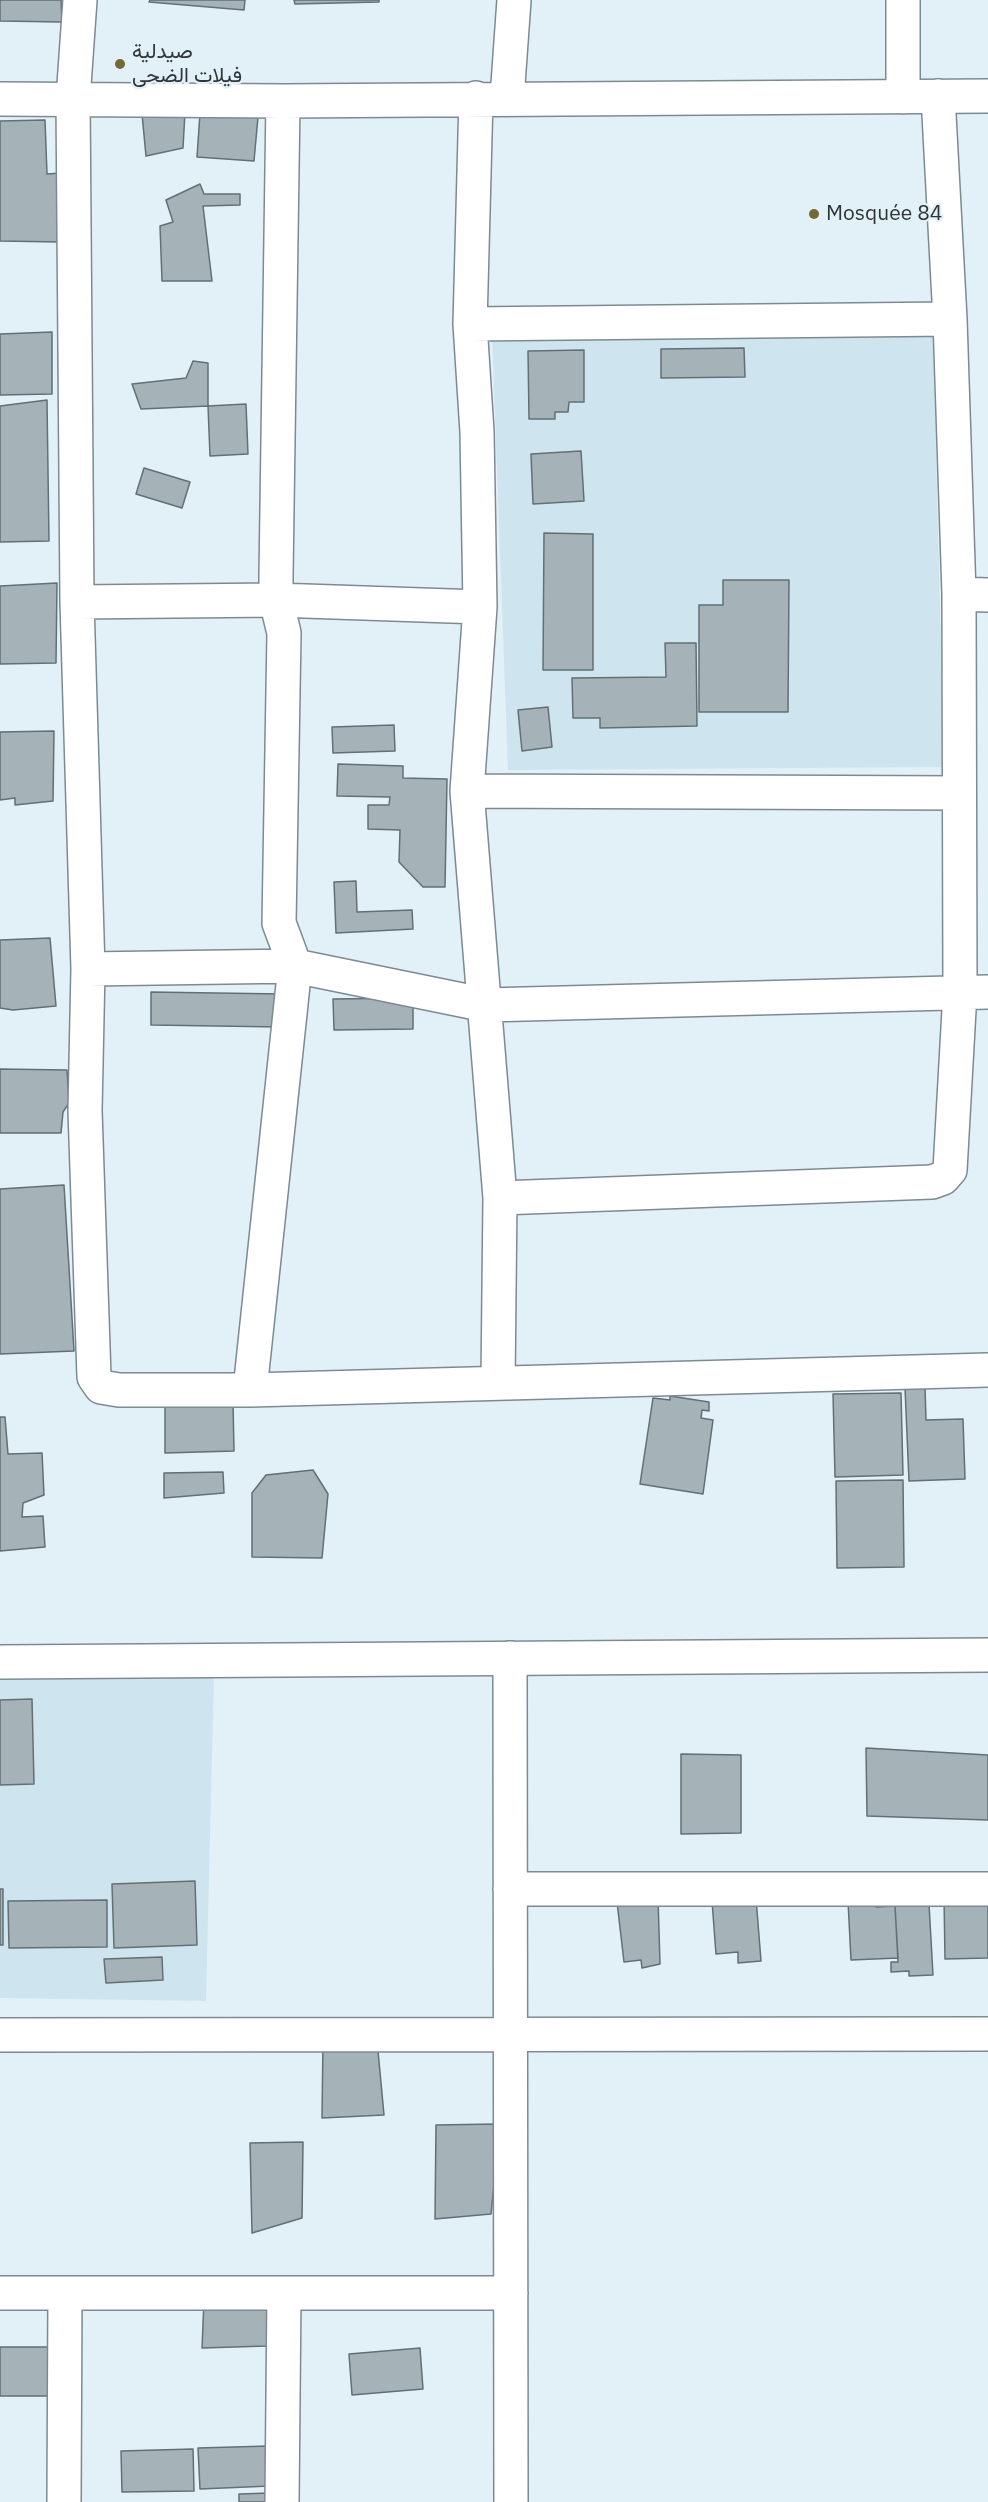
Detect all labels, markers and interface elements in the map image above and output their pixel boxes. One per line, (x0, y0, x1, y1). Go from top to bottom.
place label: صيدلية فيلات الضحى (132, 39, 242, 89)
marker: صيدلية فيلات الضحى (113, 57, 127, 71)
place label: Mosquée 84 (826, 201, 942, 227)
marker: Mosquée 84 (807, 207, 821, 221)

